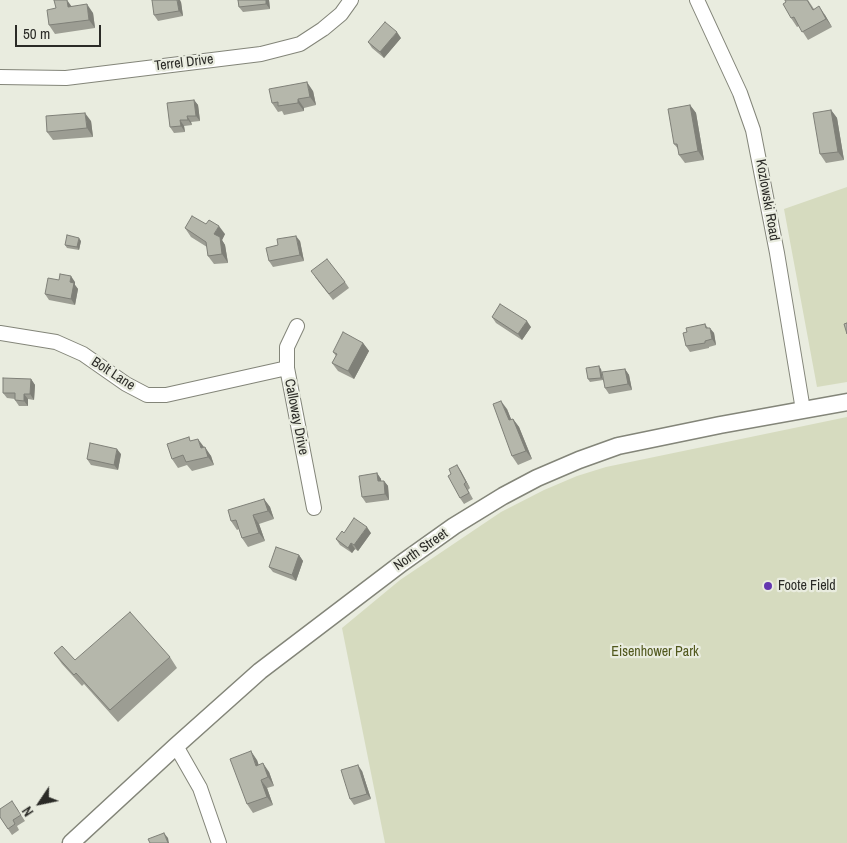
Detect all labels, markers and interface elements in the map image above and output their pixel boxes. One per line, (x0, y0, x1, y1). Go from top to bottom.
scale bar (18, 15, 104, 47)
text: 50 m (23, 23, 50, 44)
street label: Terrel Drive (154, 51, 214, 75)
street label: Kozlowski Road (752, 158, 782, 242)
street label: Bolt Lane (88, 354, 138, 394)
street label: Calloway Drive (280, 378, 312, 456)
street label: North Street (391, 525, 451, 575)
place label: Foote Field (778, 578, 836, 594)
marker: Foote Field (762, 580, 774, 592)
park label: Eisenhower Park (611, 644, 699, 660)
north arrow (15, 778, 65, 828)
text: N (18, 803, 37, 820)

